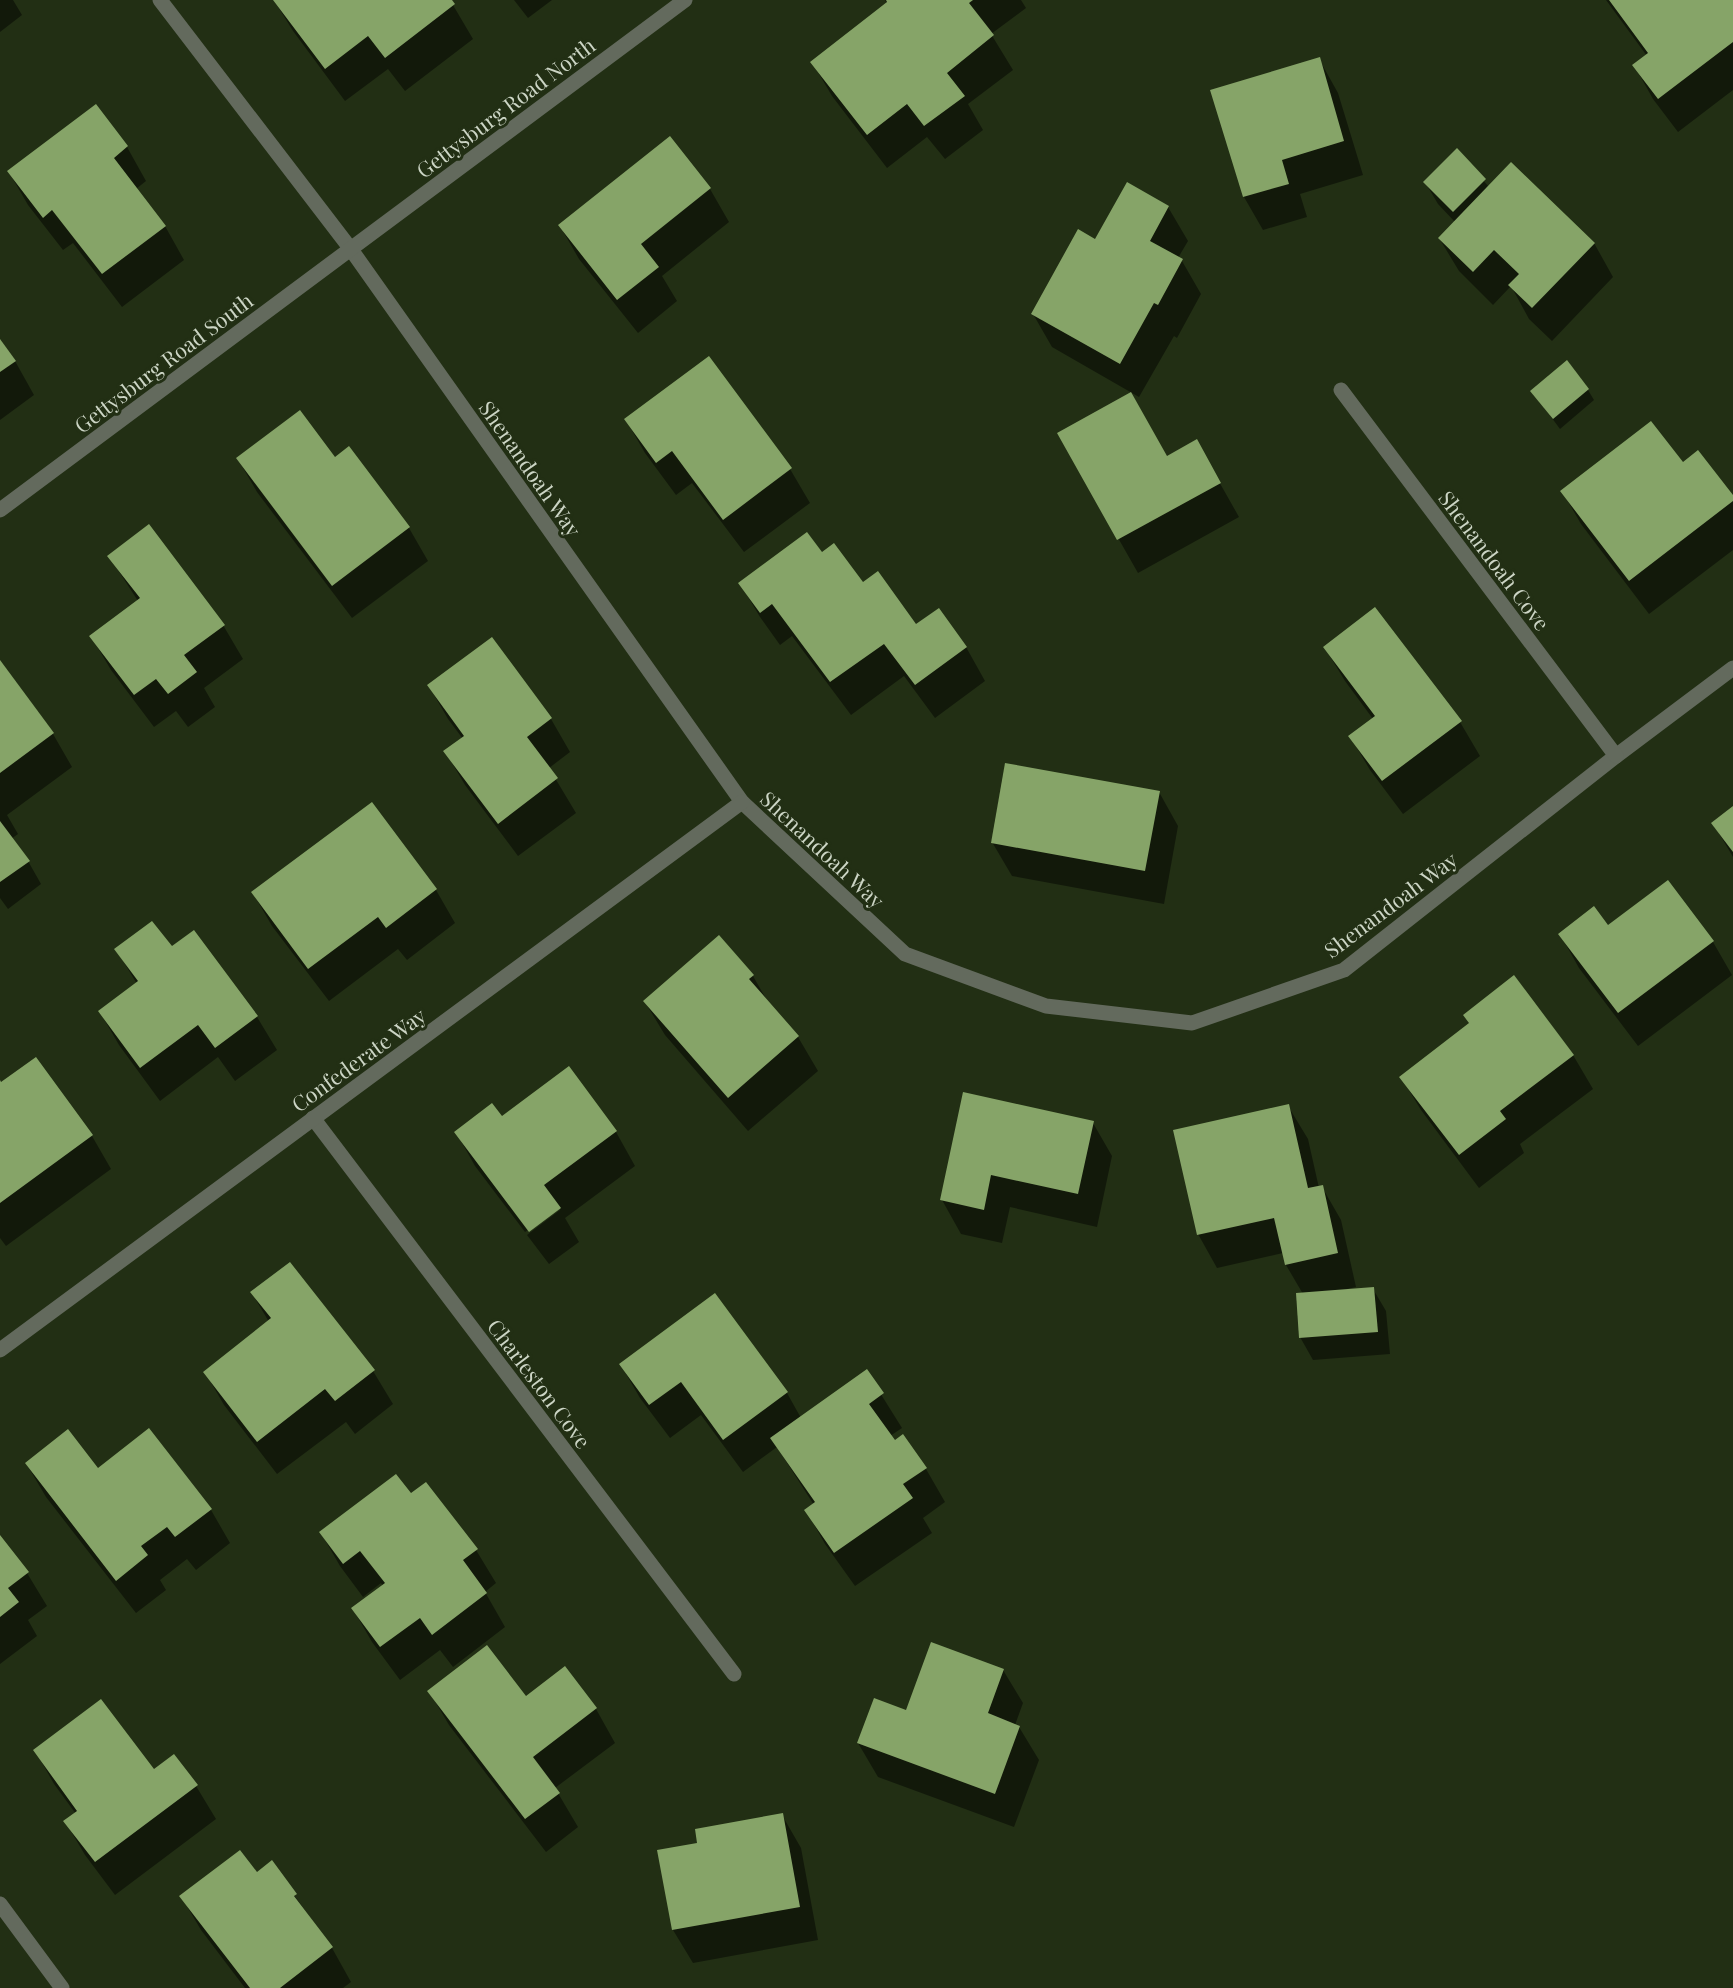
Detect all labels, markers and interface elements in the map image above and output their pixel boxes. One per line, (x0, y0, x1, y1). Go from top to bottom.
street label: Gettysburg Road North (410, 30, 601, 183)
street label: Gettysburg Road South (68, 285, 259, 438)
street label: Shenandoah Way (474, 395, 589, 542)
street label: Shenandoah Cove (1433, 484, 1557, 636)
street label: Shenandoah Way (755, 784, 891, 914)
street label: Shenandoah Way (1318, 844, 1463, 963)
street label: Confederate Way (285, 1000, 431, 1117)
street label: Charleston Cove (482, 1313, 598, 1453)

